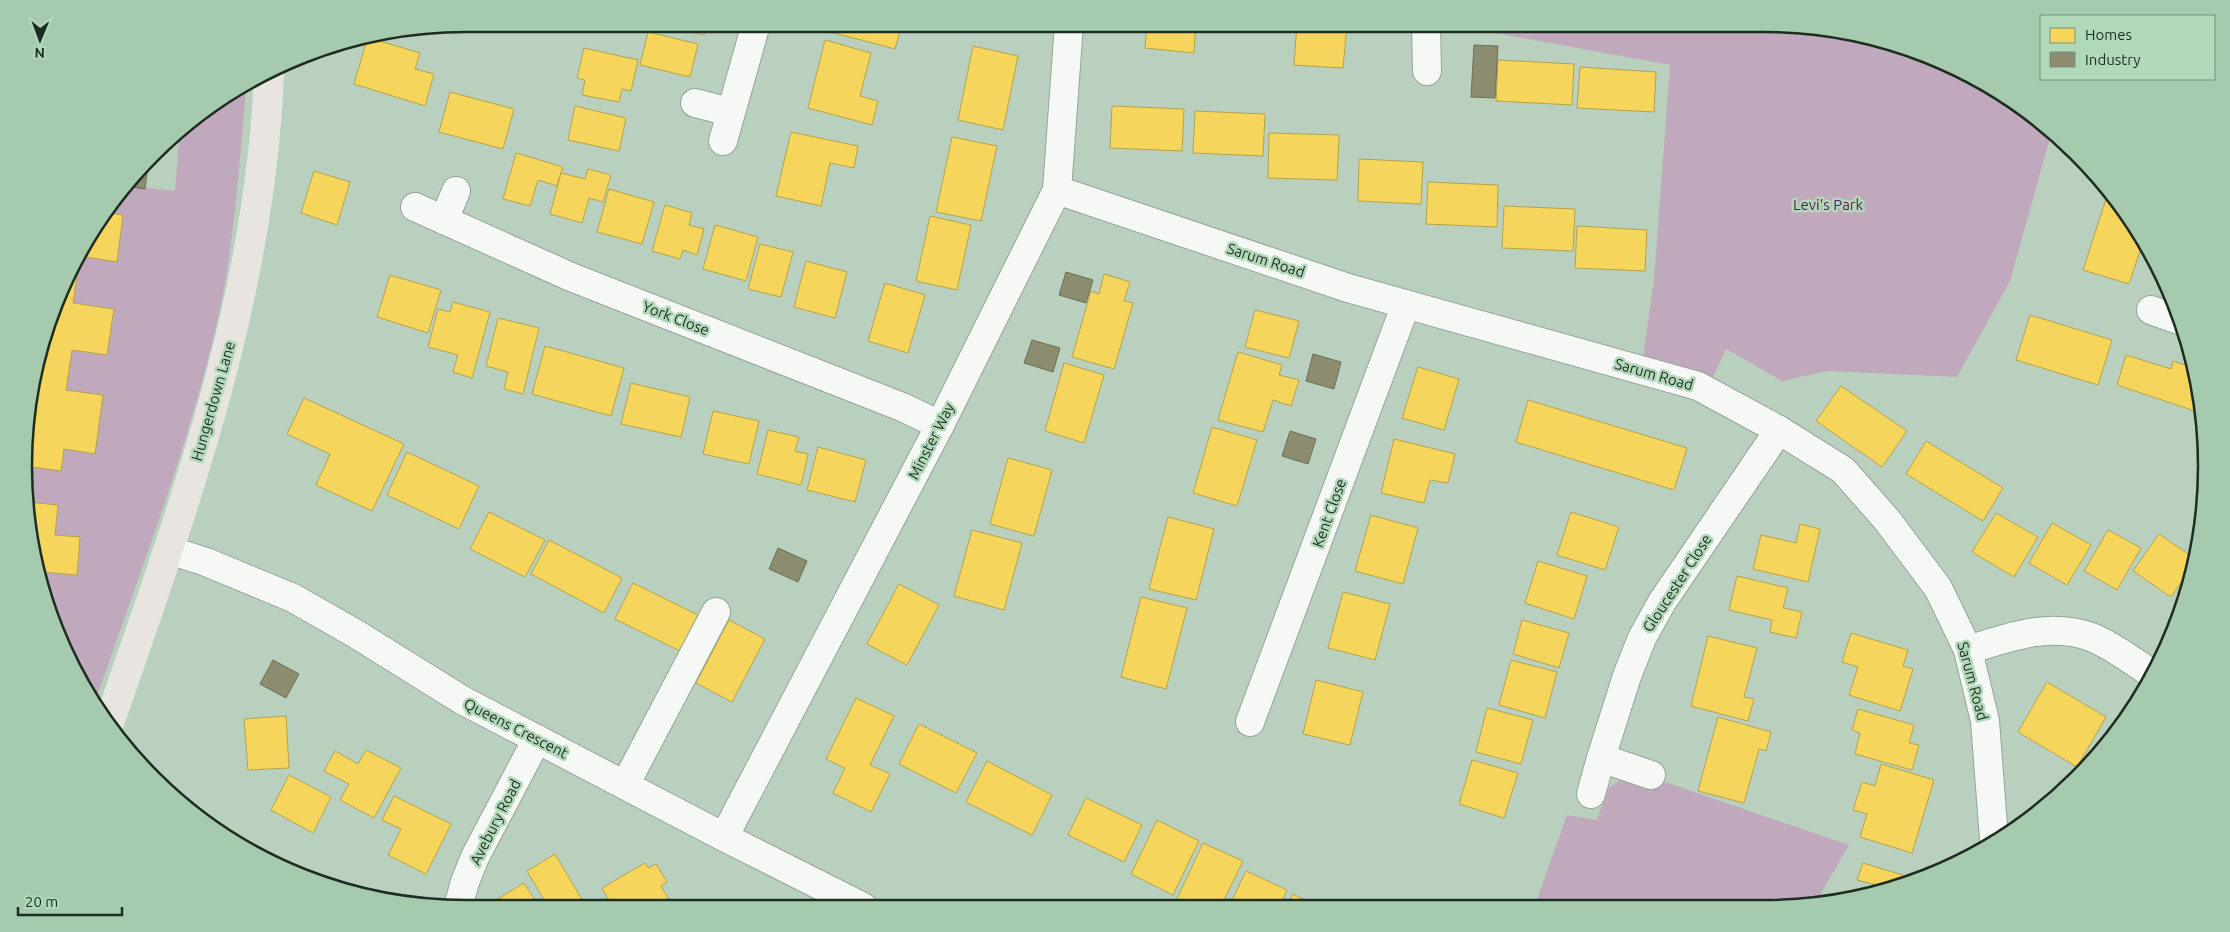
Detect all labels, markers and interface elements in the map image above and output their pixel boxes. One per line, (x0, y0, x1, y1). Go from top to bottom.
north arrow (15, 15, 65, 65)
legend (2040, 15, 2215, 80)
text: Homes (2085, 26, 2132, 43)
text: N (34, 45, 45, 61)
text: Industry (2085, 51, 2140, 68)
park label: Levi's Park (1793, 196, 1864, 213)
street label: Sarum Road (1225, 239, 1307, 281)
street label: York Close (640, 297, 712, 339)
street label: Hungerdown Lane (188, 339, 238, 463)
street label: Sarum Road (1613, 355, 1695, 393)
street label: Minster Way (904, 400, 958, 482)
street label: Kent Close (1309, 476, 1349, 550)
street label: Gloucester Close (1639, 531, 1715, 635)
street label: Sarum Road (1954, 640, 1992, 722)
street label: Queens Crescent (461, 694, 571, 762)
street label: Avebury Road (466, 776, 524, 868)
scale bar (18, 884, 121, 916)
text: 20 m (25, 893, 58, 910)

